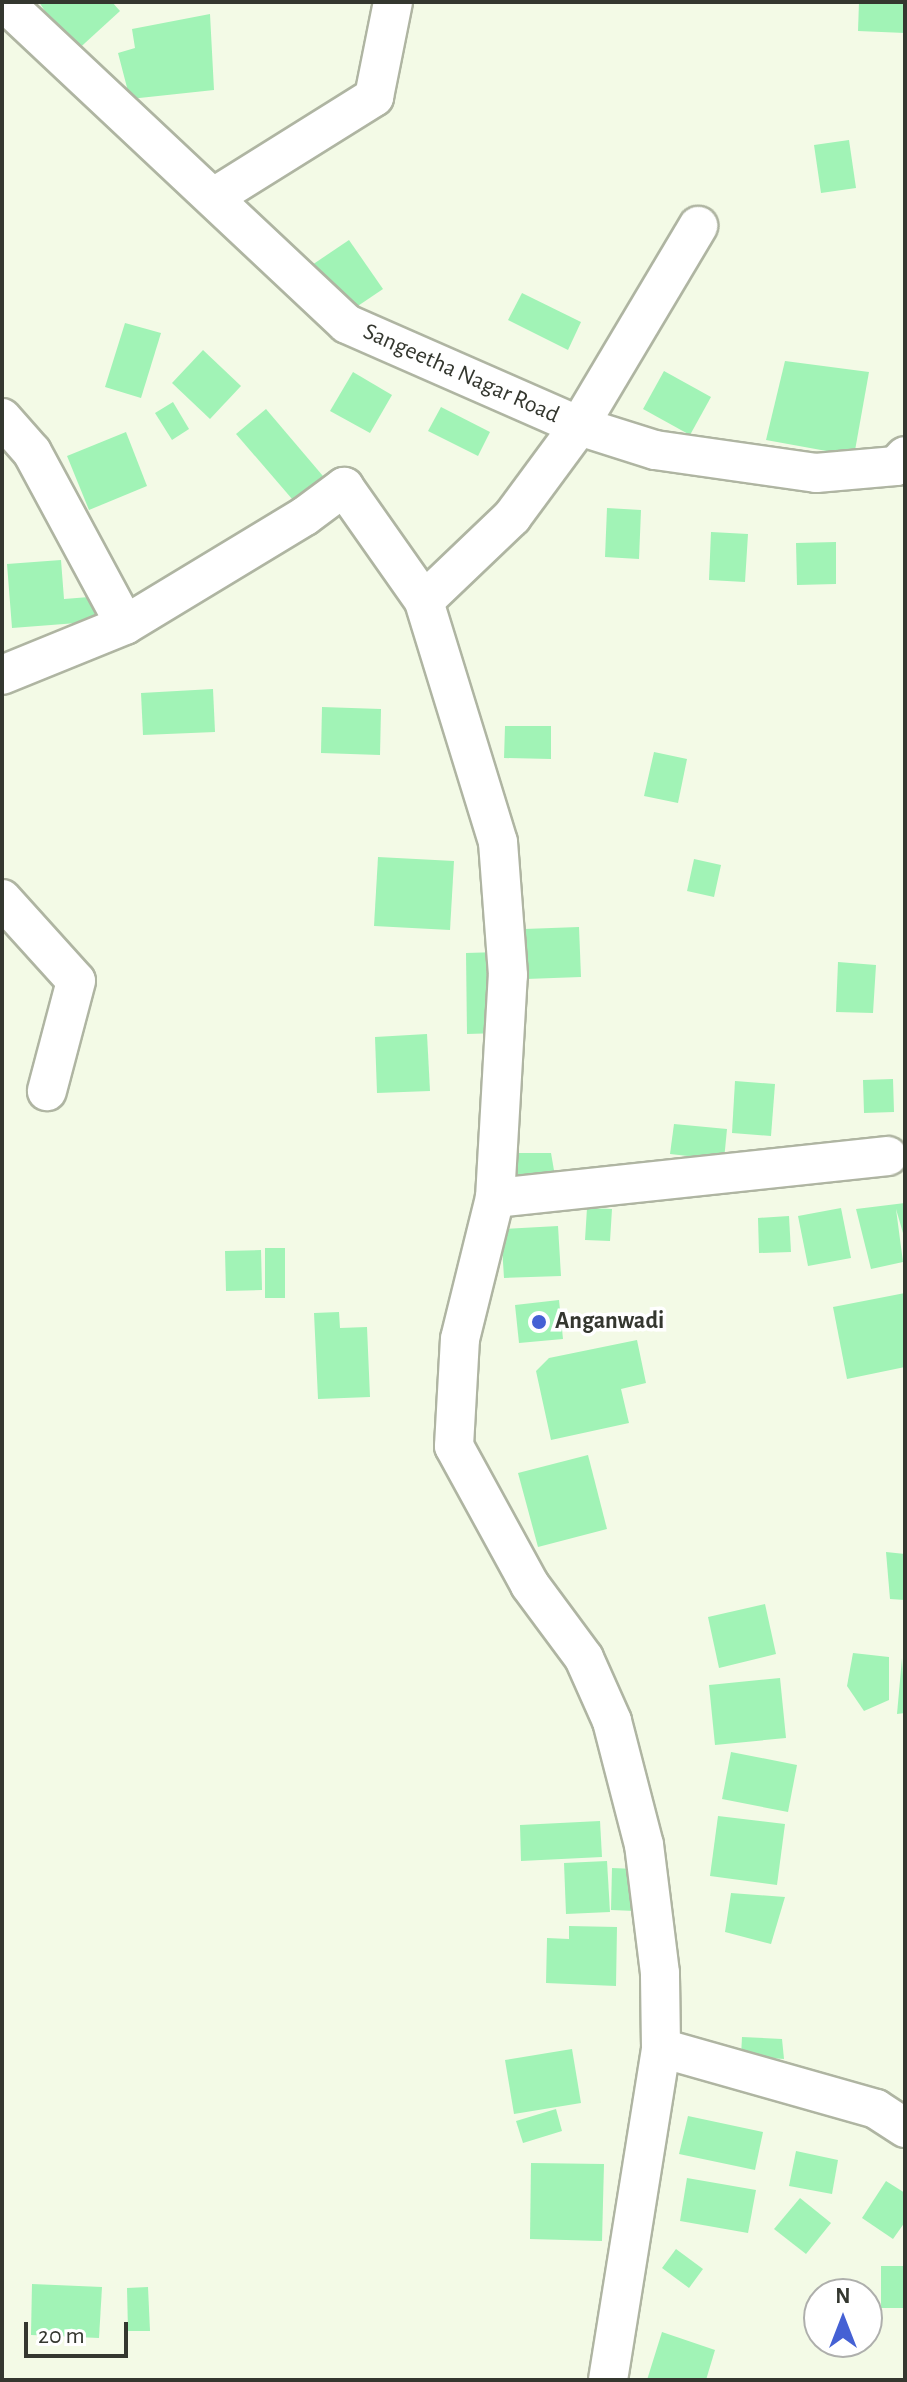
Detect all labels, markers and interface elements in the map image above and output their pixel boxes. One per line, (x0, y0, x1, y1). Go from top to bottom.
street label: Sangeetha Nagar Road (358, 318, 564, 430)
place label: Anganwadi (555, 1308, 664, 1336)
marker: Anganwadi (530, 1313, 548, 1331)
north arrow (803, 2278, 883, 2358)
text: N (835, 2285, 851, 2307)
scale bar (28, 2306, 132, 2356)
text: 20 m (38, 2324, 85, 2348)

